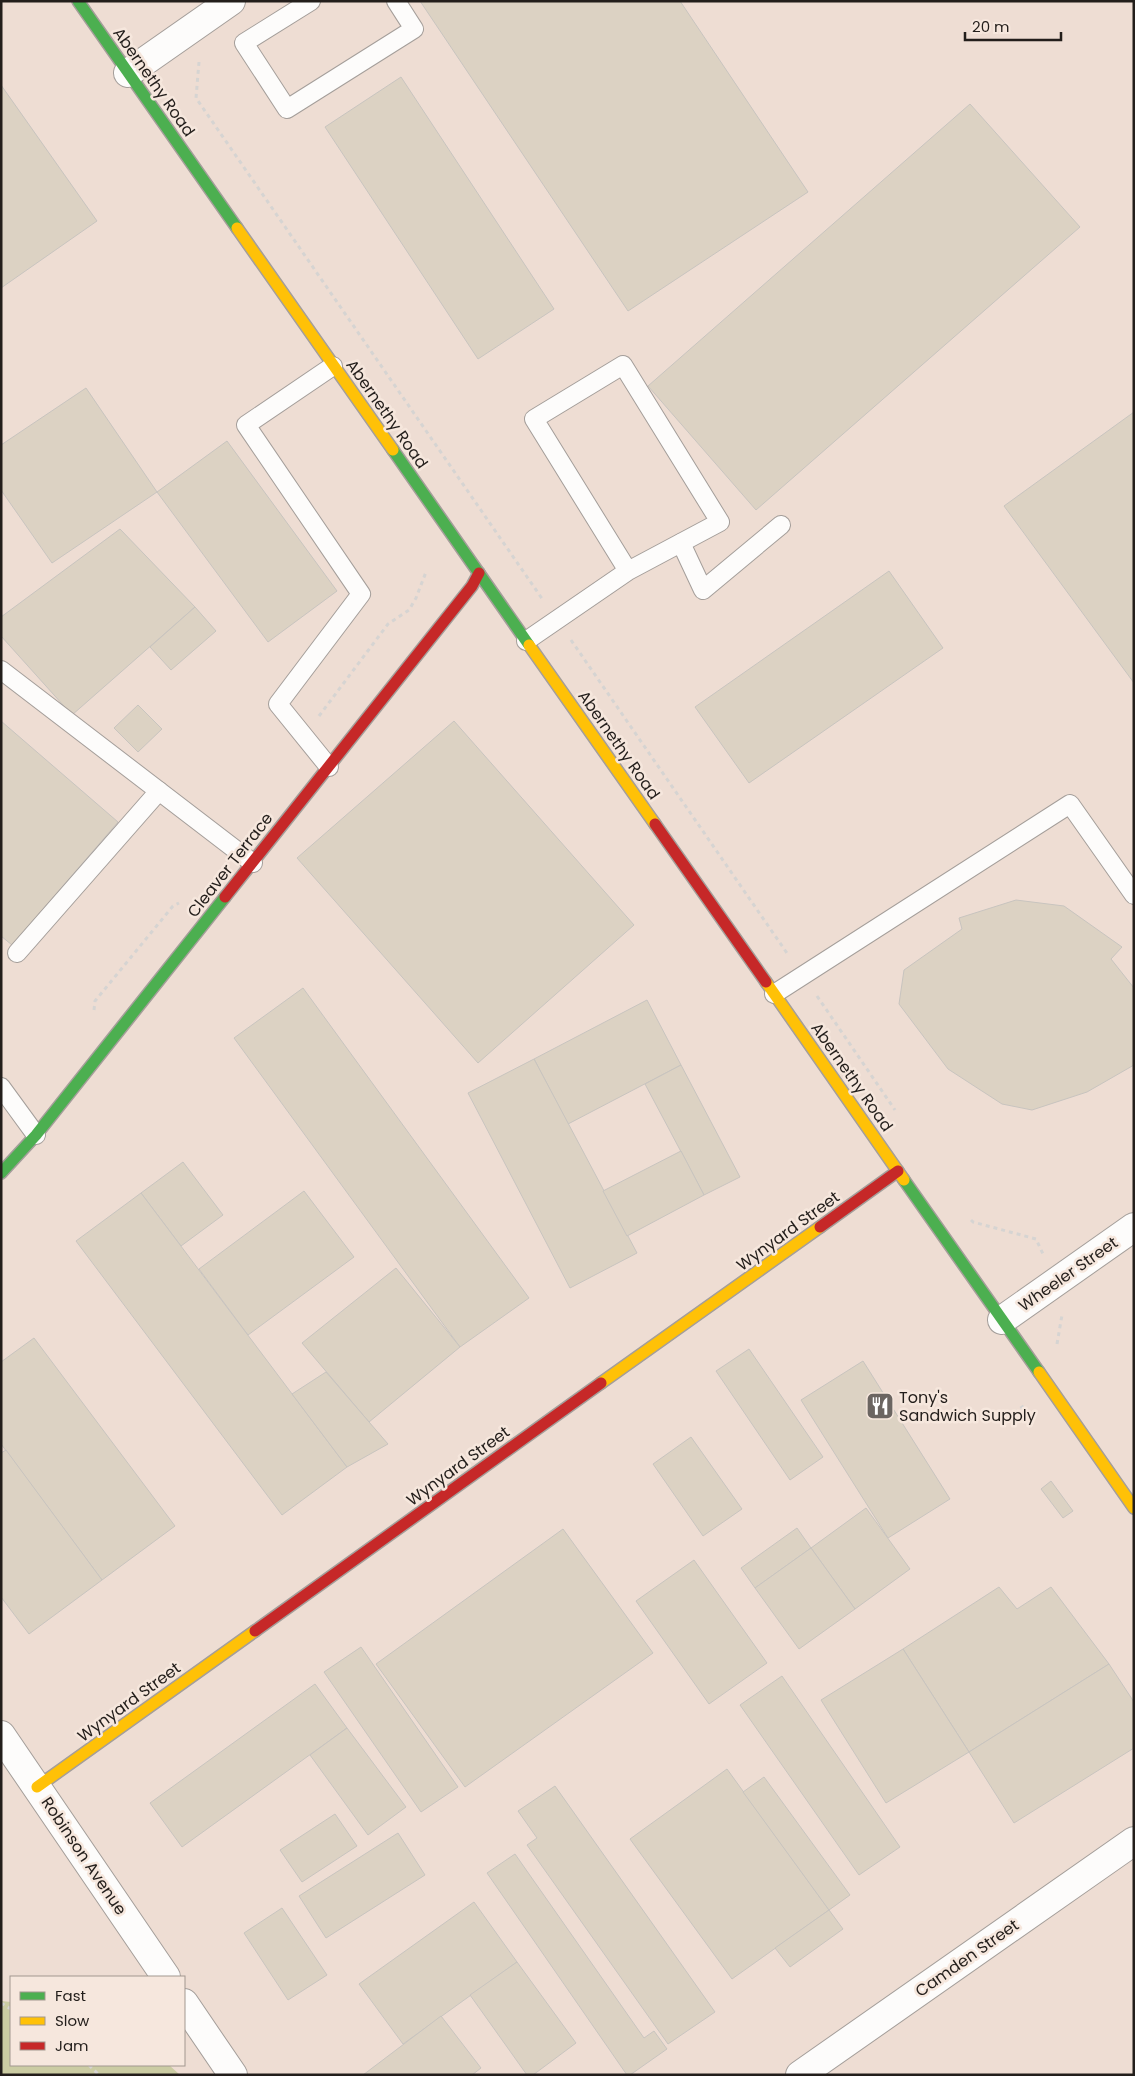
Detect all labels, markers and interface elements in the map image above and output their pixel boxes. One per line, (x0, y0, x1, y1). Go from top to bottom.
scale bar (965, 10, 1061, 42)
text: 20 m (972, 16, 1010, 37)
street label: Abernethy Road (108, 23, 200, 141)
street label: Abernethy Road (341, 355, 433, 473)
street label: Abernethy Road (573, 686, 665, 804)
street label: Cleaver Terrace (182, 808, 278, 922)
street label: Abernethy Road (806, 1018, 898, 1136)
street label: Wynyard Street (732, 1186, 844, 1276)
street label: Wheeler Street (1014, 1231, 1123, 1317)
place label: Tony's Sandwich Supply (899, 1386, 1036, 1427)
restaurant icon: Tony's Sandwich Supply (865, 1391, 895, 1421)
street label: Wynyard Street (402, 1421, 514, 1511)
street label: Wynyard Street (73, 1657, 185, 1747)
street label: Robinson Avenue (36, 1792, 132, 1920)
street label: Camden Street (911, 1914, 1024, 2002)
legend (10, 1976, 185, 2066)
text: Fast (55, 1985, 86, 2006)
text: Slow (55, 2010, 90, 2031)
text: Jam (55, 2035, 89, 2056)

